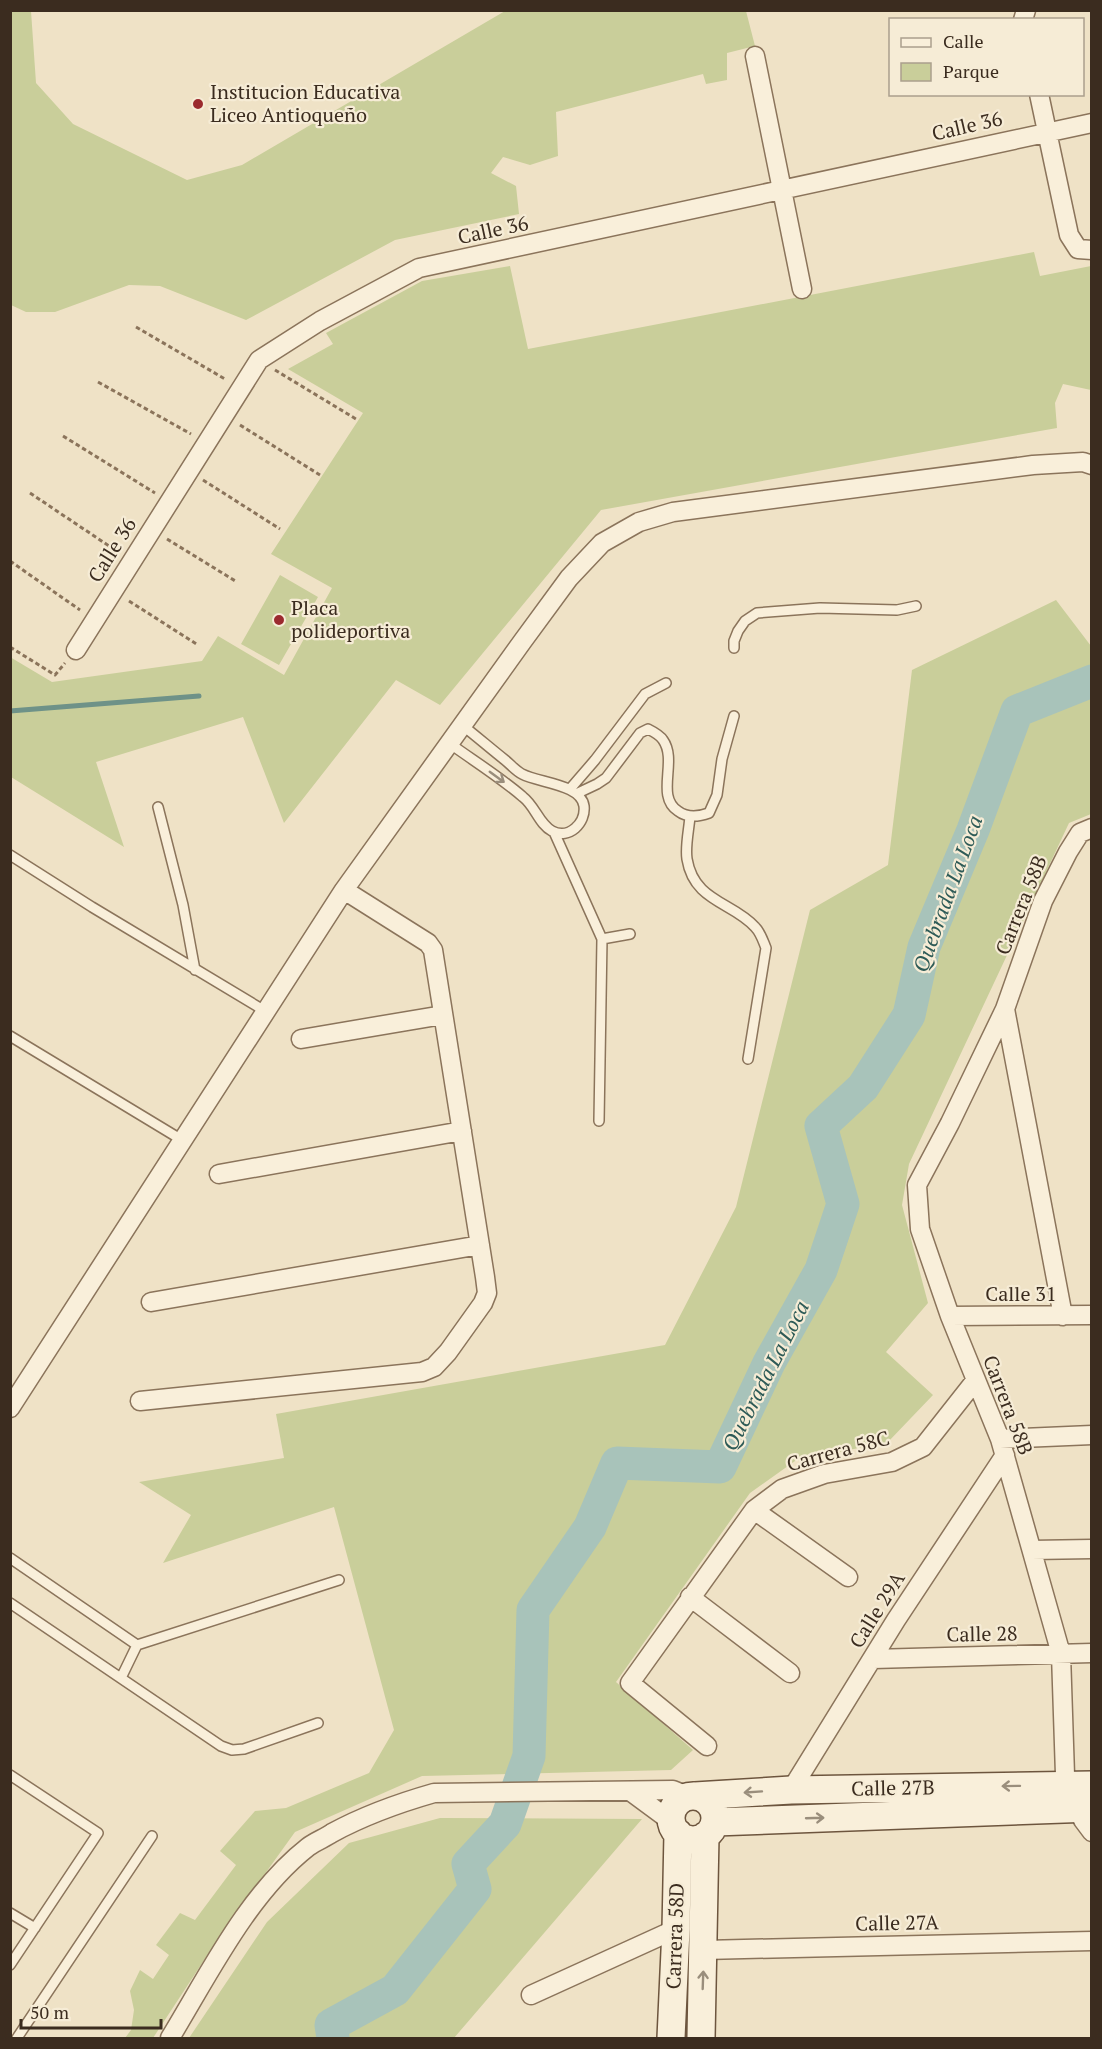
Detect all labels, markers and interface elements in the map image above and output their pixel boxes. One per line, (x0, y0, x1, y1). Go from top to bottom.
legend (889, 18, 1084, 96)
text: Calle (943, 29, 984, 53)
text: Parque (943, 59, 999, 83)
place label: Institucion Educativa Liceo Antioqueño (210, 78, 400, 128)
marker: Institucion Educativa Liceo Antioqueño (191, 97, 205, 111)
street label: Calle 36 (929, 104, 1005, 147)
street label: Calle 36 (455, 209, 531, 250)
street label: Calle 36 (81, 512, 142, 587)
place label: Placa polideportiva (291, 594, 410, 644)
marker: Placa polideportiva (272, 613, 286, 627)
one-way arrow (488, 771, 504, 783)
water label: Quebrada La Loca (906, 811, 988, 976)
street label: Carrera 58B (988, 851, 1053, 958)
street label: Calle 31 (985, 1280, 1057, 1307)
water label: Quebrada La Loca (715, 1296, 815, 1455)
street label: Carrera 58B (977, 1351, 1040, 1459)
street label: Carrera 58C (784, 1424, 892, 1477)
street label: Calle 29A (843, 1566, 911, 1653)
street label: Calle 28 (946, 1619, 1018, 1648)
street label: Calle 27B (851, 1773, 935, 1802)
one-way arrow (1001, 1780, 1021, 1792)
one-way arrow (743, 1787, 763, 1798)
one-way arrow (805, 1813, 825, 1824)
street label: Carrera 58D (659, 1882, 690, 1990)
street label: Calle 27A (855, 1908, 939, 1937)
one-way arrow (697, 1971, 708, 1991)
scale bar (21, 1992, 160, 2030)
text: 50 m (30, 2000, 70, 2024)

